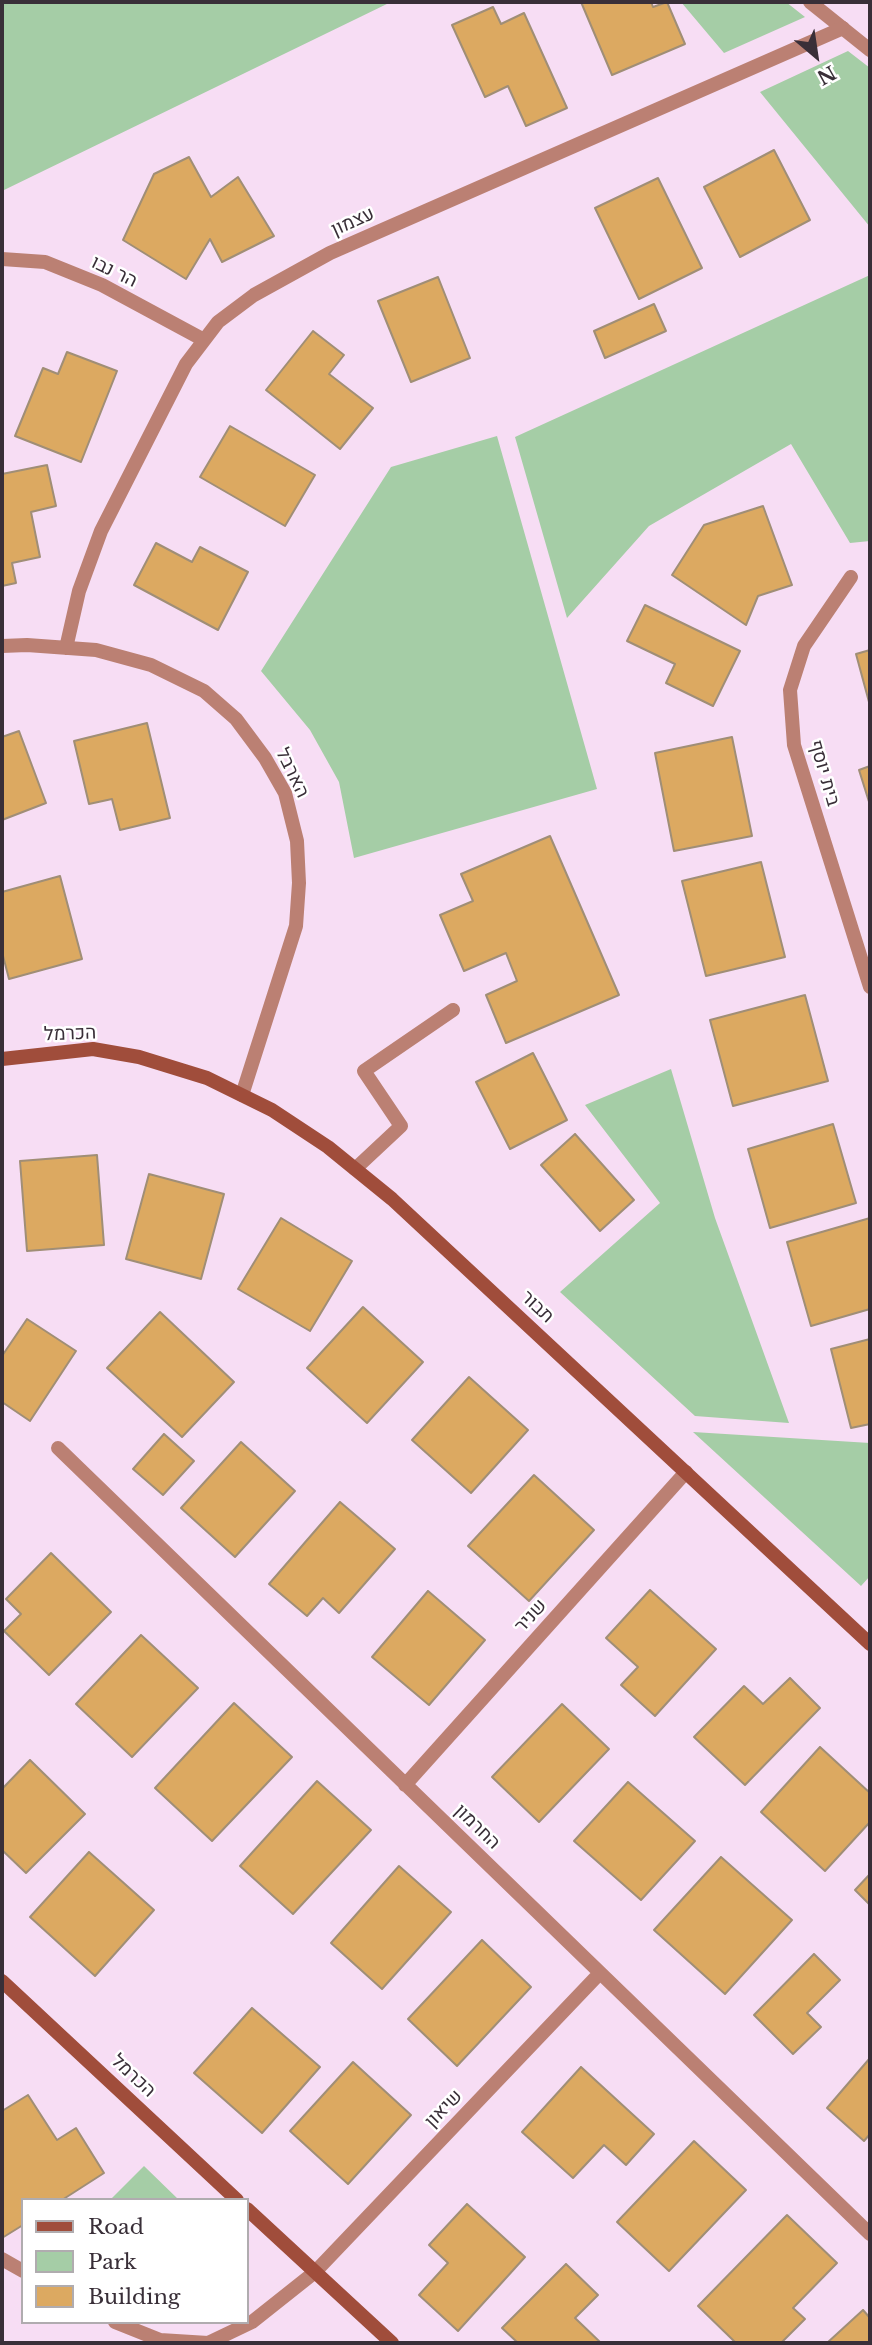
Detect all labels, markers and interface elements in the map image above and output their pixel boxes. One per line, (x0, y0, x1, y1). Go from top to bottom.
north arrow (781, 21, 851, 91)
text: N (813, 60, 840, 89)
street label: עצמון (328, 203, 378, 241)
street label: הר נבו (87, 251, 141, 293)
street label: בית יוסף (804, 737, 844, 809)
street label: הארבל (270, 744, 314, 802)
street label: הכרמל (43, 1022, 97, 1046)
street label: תבור (516, 1286, 558, 1328)
street label: שניר (510, 1595, 552, 1637)
street label: החרמון (449, 1800, 505, 1854)
street label: הכרמל (106, 2050, 160, 2102)
street label: שיאון (420, 2085, 468, 2133)
legend (21, 2198, 248, 2324)
text: Road (88, 2214, 144, 2240)
text: Park (88, 2249, 137, 2275)
text: Building (88, 2284, 180, 2310)

